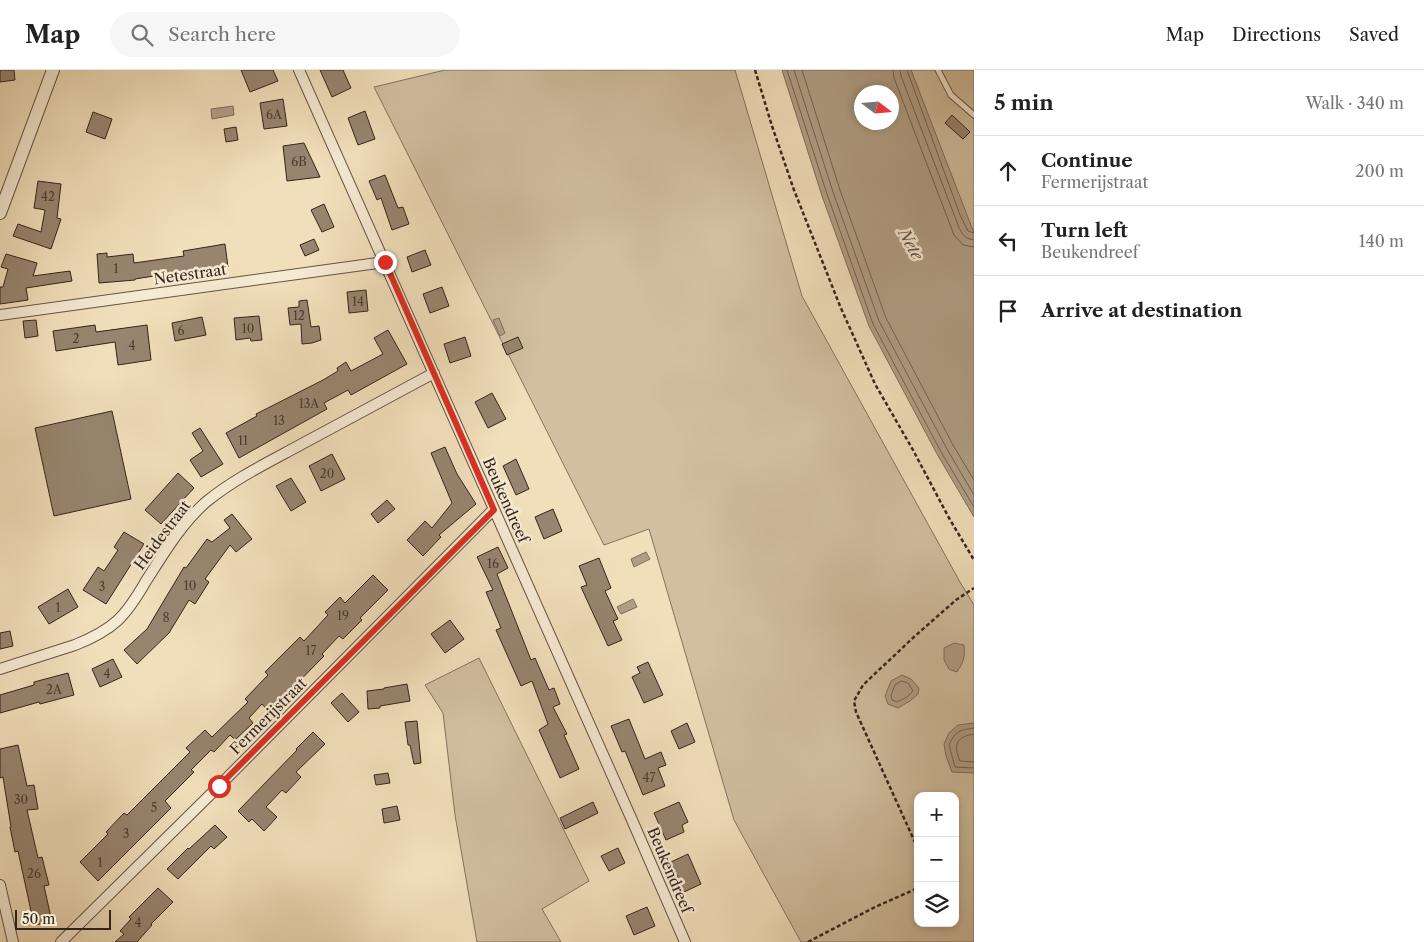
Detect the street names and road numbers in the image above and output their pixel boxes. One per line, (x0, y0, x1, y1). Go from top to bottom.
street label: Netestraat (152, 259, 228, 289)
street label: Beukendreef (479, 454, 534, 547)
street label: Heidestraat (130, 496, 195, 574)
street label: Fermerijstraat (226, 673, 311, 758)
street label: Beukendreef (643, 824, 697, 917)

